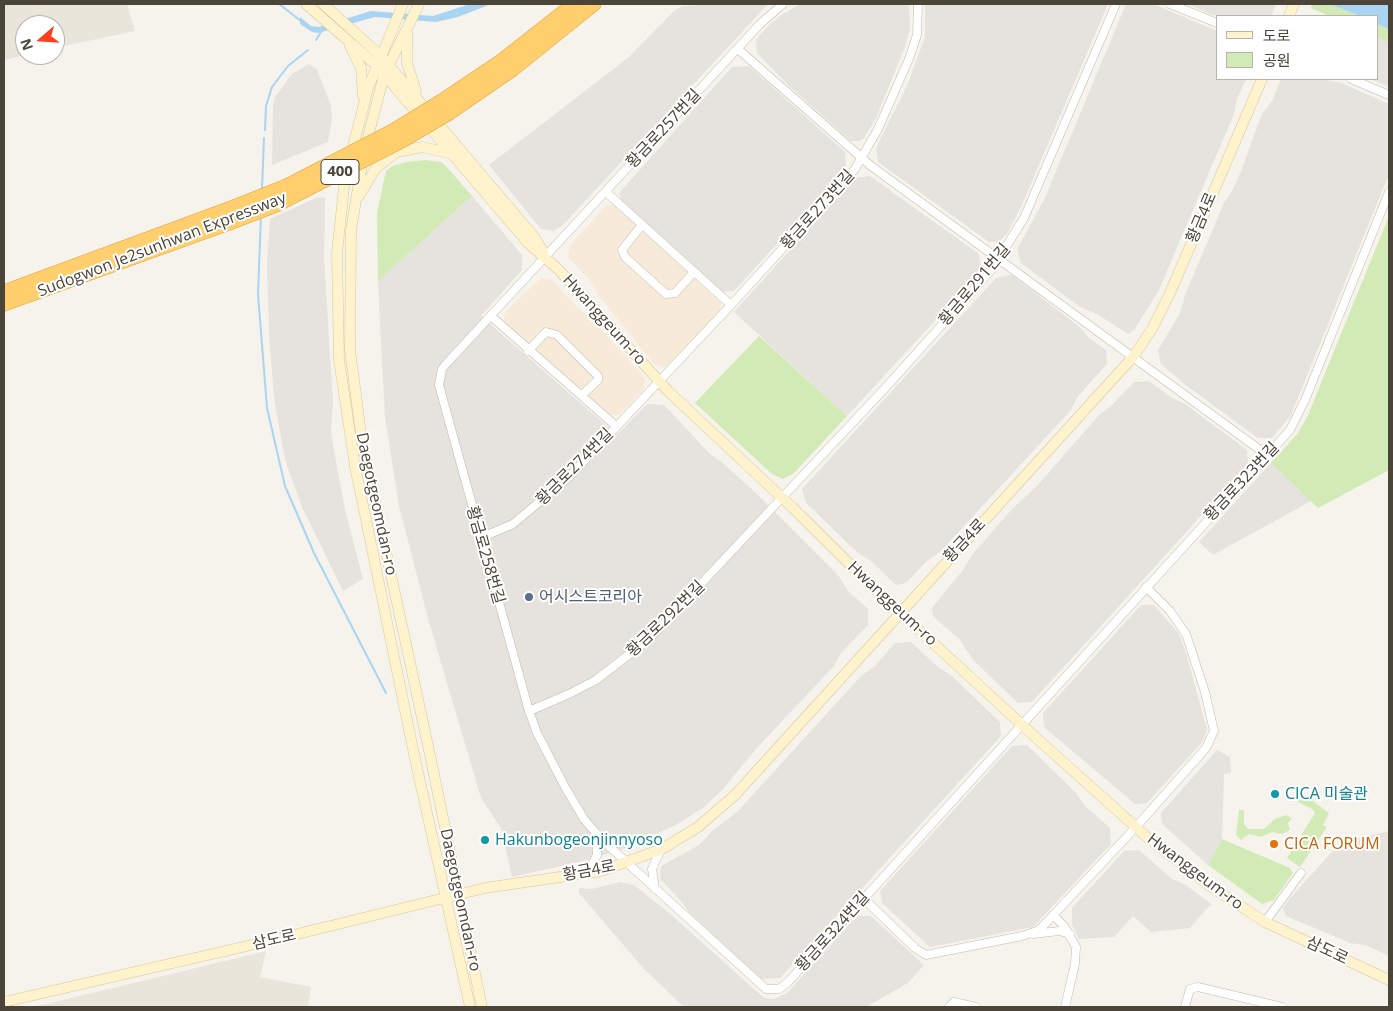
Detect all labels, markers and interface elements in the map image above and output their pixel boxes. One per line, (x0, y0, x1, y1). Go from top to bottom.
north arrow (15, 15, 65, 65)
legend (1216, 15, 1378, 80)
text: 도로 (1263, 25, 1291, 45)
text: N (15, 36, 37, 53)
text: 공원 (1263, 50, 1291, 70)
street label: 황금로257번길 (623, 86, 705, 172)
road number: 400 (321, 160, 359, 184)
street label: 황금로273번길 (777, 166, 859, 254)
street label: Sudogwon Je2sunhwan Expressway (35, 189, 289, 301)
street label: 황금4로 (1183, 190, 1221, 246)
street label: 황금로291번길 (935, 240, 1015, 330)
street label: Hwanggeum-ro (558, 271, 650, 369)
street label: 황금로274번길 (532, 424, 618, 510)
street label: Daegotgeomdan-ro (351, 431, 401, 577)
street label: 황금로323번길 (1201, 439, 1283, 525)
street label: 황금로258번길 (462, 504, 508, 606)
street label: 황금4로 (940, 515, 990, 567)
street label: Hwanggeum-ro (843, 558, 941, 650)
street label: 황금로292번길 (623, 577, 709, 661)
place label: 어시스트코리아 (539, 587, 642, 607)
marker: 어시스트코리아 (523, 591, 535, 603)
place label: CICA 미술관 (1285, 784, 1368, 804)
marker: CICA 미술관 (1269, 788, 1281, 800)
street label: Daegotgeomdan-ro (435, 827, 485, 973)
place label: Hakunbogeonjinnyoso (495, 830, 663, 850)
street label: Hwanggeum-ro (1143, 830, 1247, 914)
marker: Hakunbogeonjinnyoso (479, 834, 491, 846)
place label: CICA FORUM (1284, 834, 1380, 854)
marker: CICA FORUM (1268, 838, 1280, 850)
street label: 황금4로 (561, 856, 617, 886)
street label: 황금로324번길 (792, 888, 874, 976)
street label: 삼도로 (250, 926, 298, 954)
street label: 삼도로 (1303, 933, 1351, 969)

